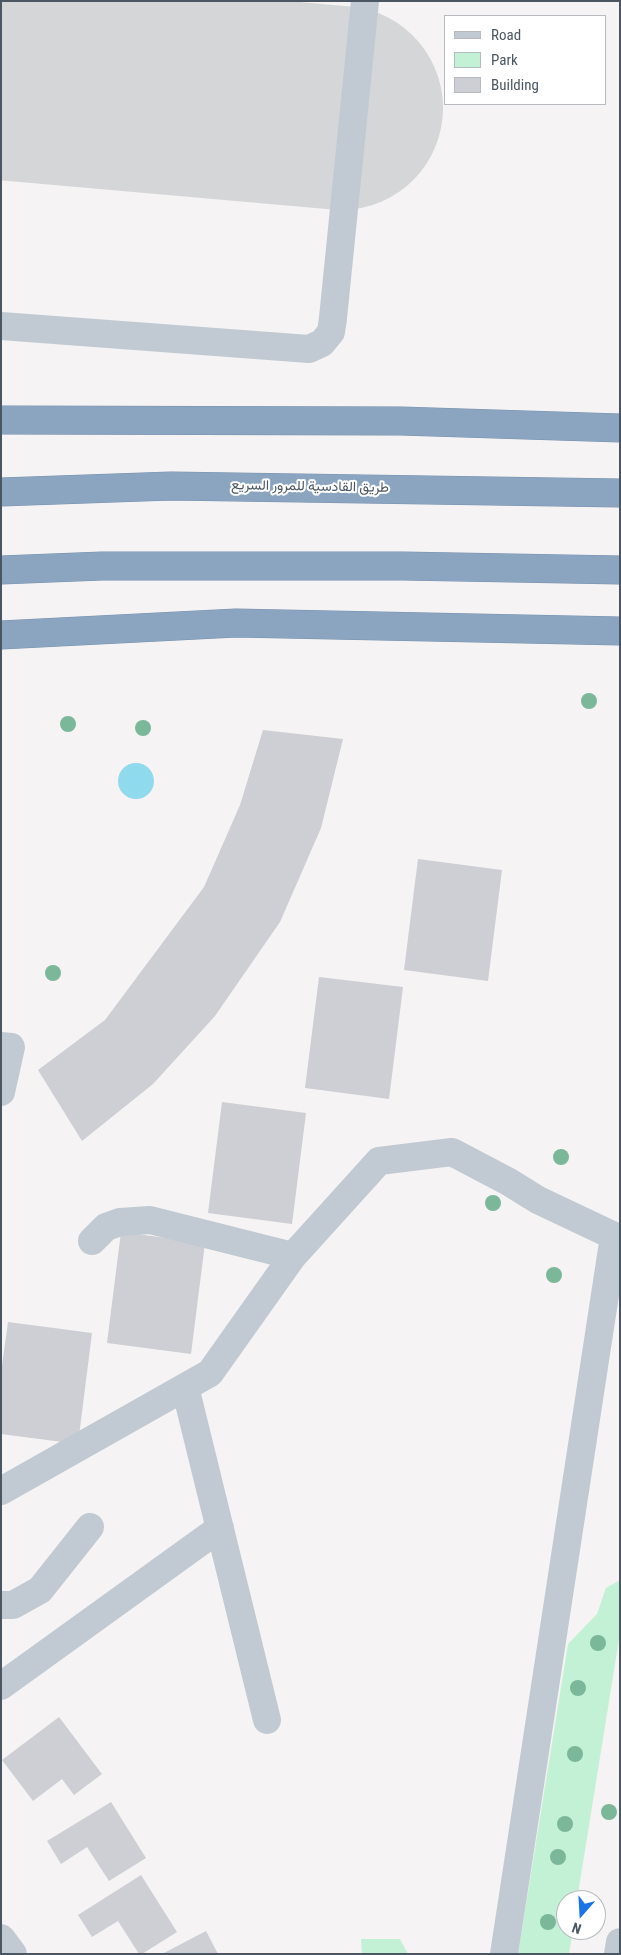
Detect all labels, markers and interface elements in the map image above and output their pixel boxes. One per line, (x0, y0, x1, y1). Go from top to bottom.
legend (444, 15, 606, 105)
text: Road (491, 26, 521, 44)
text: Park (491, 51, 518, 69)
text: Building (491, 76, 539, 94)
street label: طريق القادسية للمرور السريع (231, 477, 389, 497)
north arrow (556, 1890, 606, 1940)
text: N (570, 1919, 583, 1937)

